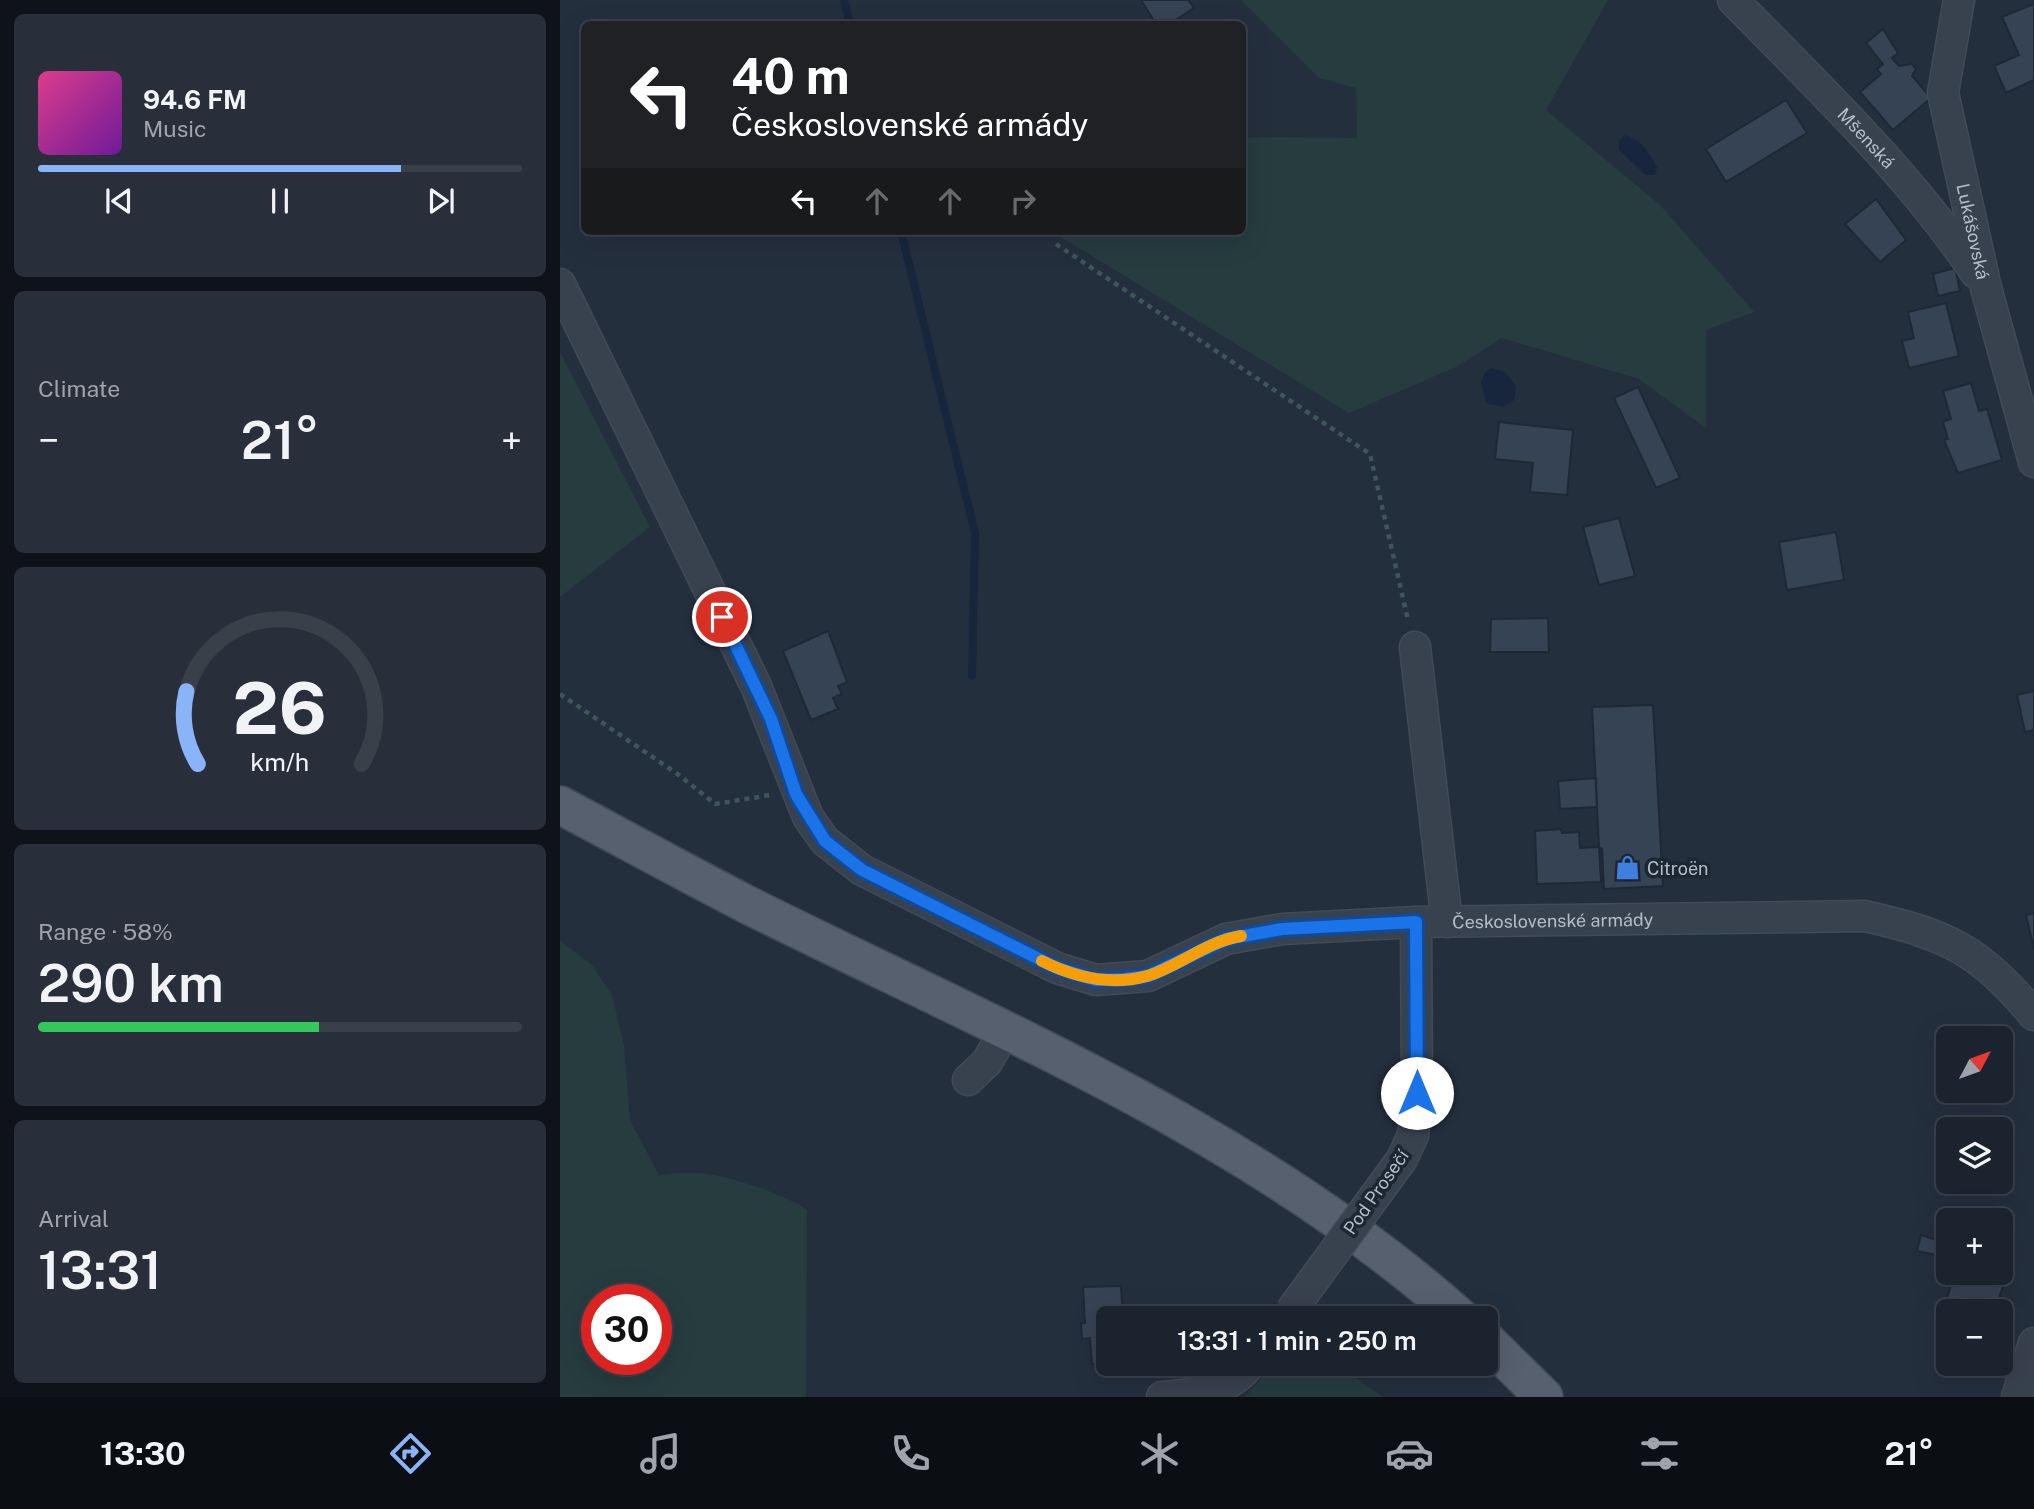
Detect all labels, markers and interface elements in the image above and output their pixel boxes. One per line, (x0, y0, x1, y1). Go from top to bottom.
text: 40 m (731, 47, 850, 105)
icon: left (616, 49, 707, 140)
text: 94.6 FM (143, 84, 247, 115)
street label: Mšenská (1834, 103, 1900, 172)
text: Československé armády (731, 106, 1088, 143)
text: Music (143, 115, 207, 142)
street label: Lukášovská (1953, 181, 1994, 281)
icon: previous (100, 182, 138, 220)
icon: pause (261, 182, 299, 220)
icon: next (422, 182, 460, 220)
icon: left (785, 182, 823, 220)
icon: ahead (858, 182, 896, 220)
icon: ahead (931, 182, 969, 220)
icon: right (1004, 182, 1042, 220)
text: Climate (38, 375, 120, 402)
text: 21° (241, 410, 319, 471)
text: − (38, 418, 59, 463)
text: + (501, 418, 522, 463)
pin (692, 587, 752, 647)
icon: arrive (703, 598, 741, 636)
text: 26 (233, 666, 327, 751)
text: km/h (251, 747, 309, 777)
shop icon: Citroën (1613, 854, 1641, 882)
place label: Citroën (1647, 858, 1709, 879)
street label: Československé armády (1452, 908, 1654, 932)
text: Range · 58% (38, 918, 173, 945)
text: 290 km (38, 953, 224, 1014)
north arrow (1936, 1026, 2012, 1102)
map controls (1936, 1026, 2013, 1376)
position arrow (1380, 1056, 1454, 1130)
button: layers (1936, 1117, 2013, 1194)
street label: Pod Prosečí (1339, 1145, 1413, 1238)
text: Arrival (38, 1205, 109, 1232)
button: + (1936, 1208, 2013, 1285)
text: 13:31 (38, 1240, 162, 1301)
speed limit sign: 30 (581, 1284, 672, 1375)
button: − (1936, 1299, 2013, 1376)
text: 13:31 · 1 min · 250 m (1177, 1325, 1417, 1356)
icon: directions (386, 1429, 435, 1478)
icon: music (636, 1429, 685, 1478)
icon: phone (886, 1429, 935, 1478)
icon: climate (1135, 1429, 1184, 1478)
icon: car (1385, 1429, 1434, 1478)
icon: filters (1635, 1429, 1684, 1478)
text: 13:30 (100, 1435, 186, 1472)
text: 21° (1884, 1435, 1934, 1472)

